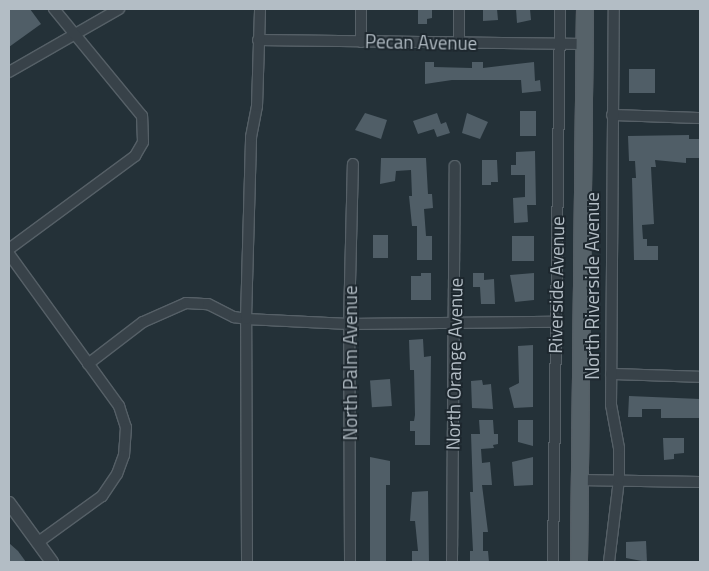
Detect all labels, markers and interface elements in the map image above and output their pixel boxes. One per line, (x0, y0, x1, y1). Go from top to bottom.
street label: Pecan Avenue (365, 30, 477, 54)
street label: North Riverside Avenue (581, 192, 603, 380)
street label: Riverside Avenue (543, 216, 569, 354)
street label: North Orange Avenue (441, 278, 467, 450)
street label: North Palm Avenue (339, 286, 361, 440)

